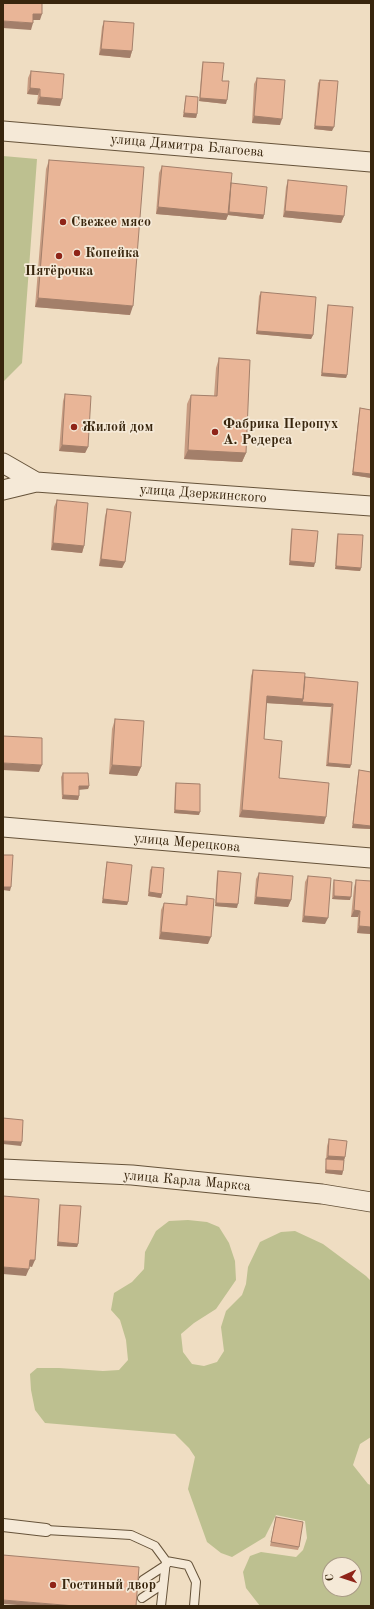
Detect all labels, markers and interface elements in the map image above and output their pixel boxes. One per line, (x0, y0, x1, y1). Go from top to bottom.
street label: улица Димитра Благоева (109, 131, 265, 161)
place label: Свежее мясо (71, 214, 151, 230)
marker: Свежее мясо (58, 217, 68, 227)
place label: Копейка (85, 245, 139, 261)
marker: Копейка (72, 248, 82, 258)
marker: Пятёрочка (54, 251, 64, 261)
place label: Пятёрочка (25, 263, 93, 279)
place label: Фабрика Перопух А. Редерса (223, 416, 338, 448)
place label: Жилой дом (82, 419, 153, 435)
marker: Жилой дом (69, 422, 79, 432)
marker: Фабрика Перопух А. Редерса (210, 427, 220, 437)
street label: улица Дзержинского (139, 481, 267, 507)
street label: улица Мерецкова (133, 830, 241, 856)
street label: улица Карла Маркса (123, 1167, 251, 1195)
north arrow (322, 1557, 362, 1597)
text: С (325, 1574, 336, 1582)
place label: Гостиный двор (61, 1577, 156, 1593)
marker: Гостиный двор (48, 1580, 58, 1590)

